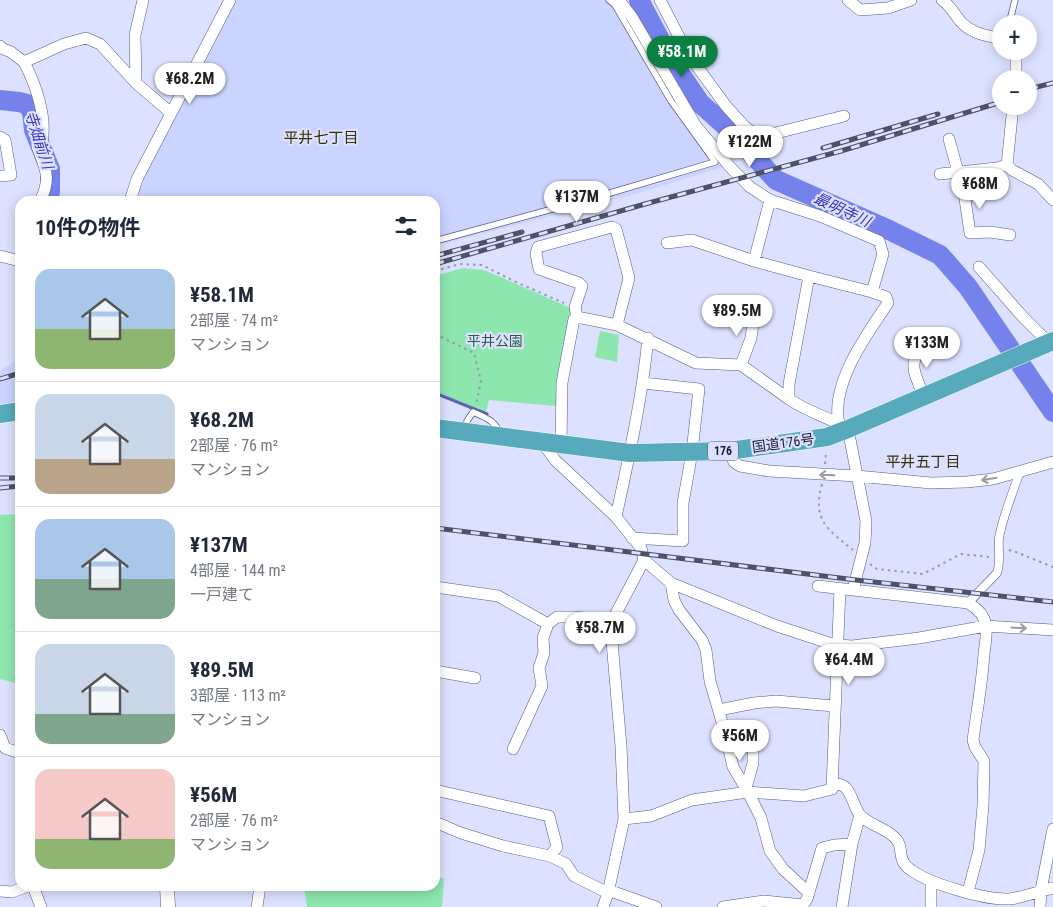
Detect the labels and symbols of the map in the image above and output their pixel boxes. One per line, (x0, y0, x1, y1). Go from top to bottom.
pin: ¥58.1M (641, 36, 723, 78)
pin: ¥68.2M (149, 62, 231, 105)
water label: 寺畑前川 (21, 109, 57, 173)
pin: ¥122M (715, 126, 785, 168)
district label: 平井七丁目 (283, 129, 359, 147)
pin: ¥68M (950, 168, 1010, 210)
pin: ¥137M (542, 180, 612, 223)
water label: 最明寺川 (811, 189, 875, 232)
pin: ¥89.5M (696, 294, 778, 337)
pin: ¥133M (892, 326, 962, 369)
park label: 平井公園 (467, 333, 523, 349)
street label: 国道176号 (751, 431, 815, 455)
road number: 176 (708, 442, 738, 461)
district label: 平井五丁目 (885, 453, 961, 471)
one-way arrow (819, 470, 836, 480)
one-way arrow (981, 474, 997, 484)
pin: ¥58.7M (559, 612, 641, 654)
one-way arrow (1011, 623, 1027, 632)
pin: ¥64.4M (808, 644, 890, 686)
pin: ¥56M (710, 720, 770, 762)

